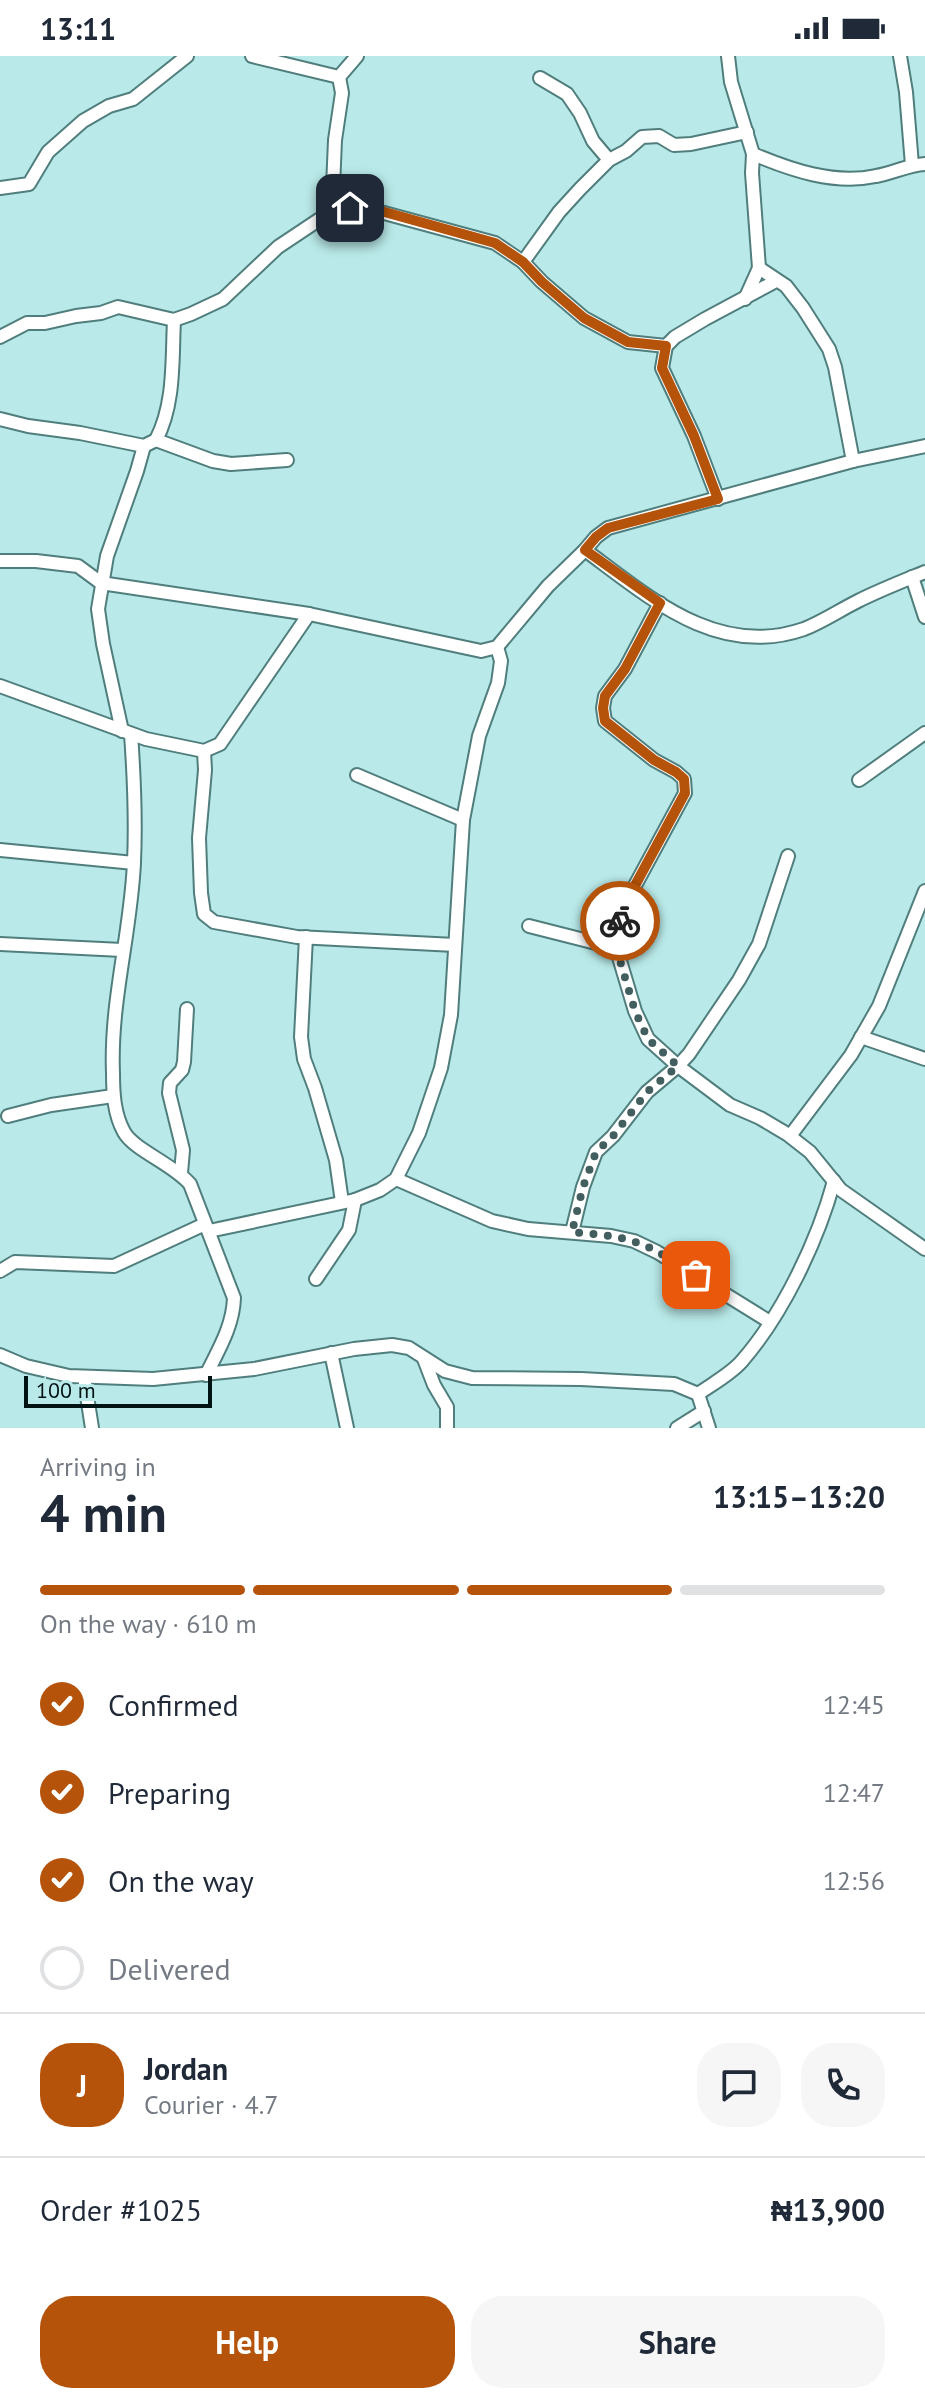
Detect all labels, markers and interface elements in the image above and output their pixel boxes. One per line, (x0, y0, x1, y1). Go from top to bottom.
text: 13:11 (40, 9, 116, 48)
pin (316, 174, 384, 242)
icon: home (328, 186, 372, 230)
courier (580, 881, 660, 961)
icon: bike (598, 899, 642, 943)
pin (662, 1241, 730, 1309)
icon: bag (674, 1253, 718, 1297)
scale bar (24, 1372, 212, 1408)
text: 100 m (36, 1376, 96, 1404)
text: Arriving in (40, 1450, 156, 1483)
text: 13:15–13:20 (713, 1477, 885, 1516)
text: 4 min (40, 1479, 167, 1546)
text: On the way · 610 m (40, 1607, 257, 1640)
icon: check (40, 1682, 84, 1726)
text: Confirmed (108, 1685, 239, 1724)
text: 12:45 (823, 1688, 885, 1721)
icon: check (40, 1770, 84, 1814)
text: Preparing (108, 1773, 231, 1812)
text: 12:47 (823, 1776, 885, 1809)
icon: check (40, 1858, 84, 1902)
text: On the way (108, 1861, 254, 1900)
text: 12:56 (823, 1864, 885, 1897)
text: Delivered (108, 1949, 231, 1988)
button: chat (697, 2043, 781, 2127)
button: phone (801, 2043, 885, 2127)
text: Jordan (144, 2049, 228, 2088)
text: J (77, 2066, 87, 2105)
text: Courier · 4.7 (144, 2088, 278, 2121)
text: Order #1025 (40, 2190, 202, 2229)
text: ₦13,900 (771, 2190, 885, 2229)
button: Help (40, 2296, 455, 2388)
button: Share (471, 2296, 885, 2388)

